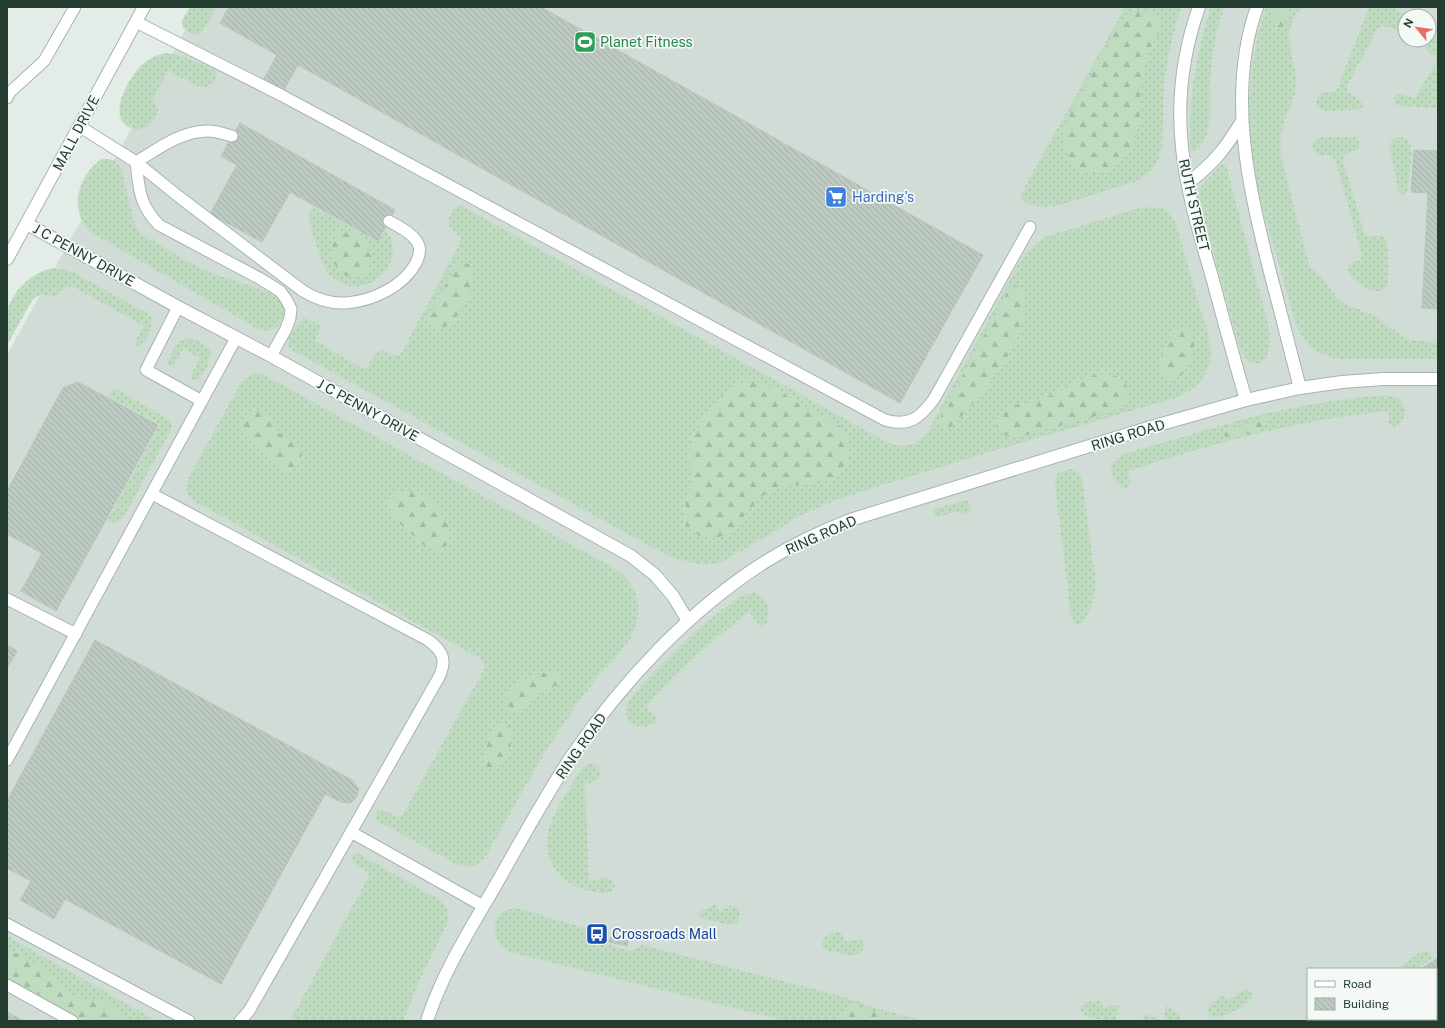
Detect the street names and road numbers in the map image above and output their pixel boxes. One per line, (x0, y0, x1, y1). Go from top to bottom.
street label: MALL DRIVE (49, 93, 103, 173)
street label: RUTH STREET (1176, 157, 1212, 253)
street label: J C PENNY DRIVE (30, 220, 138, 290)
street label: J C PENNY DRIVE (314, 375, 422, 445)
street label: RING ROAD (1089, 416, 1167, 454)
street label: RING ROAD (783, 512, 859, 558)
street label: RING ROAD (553, 710, 609, 782)

